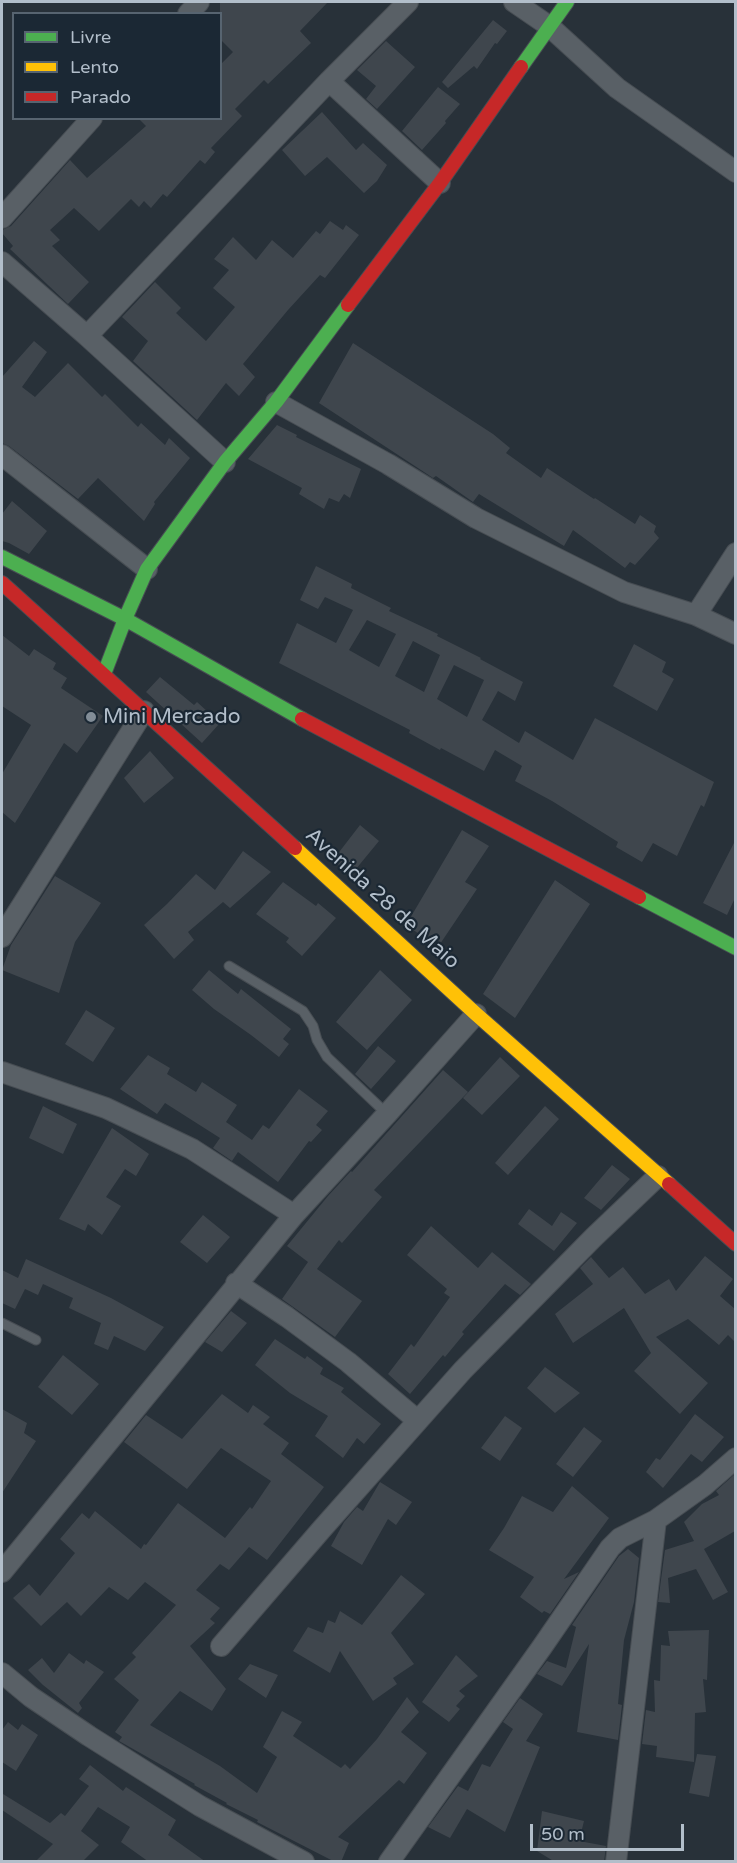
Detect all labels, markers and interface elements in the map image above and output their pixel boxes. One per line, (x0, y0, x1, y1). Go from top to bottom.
legend (12, 12, 222, 120)
text: Livre (70, 26, 111, 48)
text: Lento (70, 56, 119, 78)
text: Parado (70, 86, 131, 108)
place label: Mini Mercado (103, 704, 240, 730)
marker: Mini Mercado (84, 710, 98, 724)
street label: Avenida 28 de Maio (300, 823, 464, 975)
scale bar (533, 1812, 688, 1850)
text: 50 m (541, 1823, 585, 1845)

